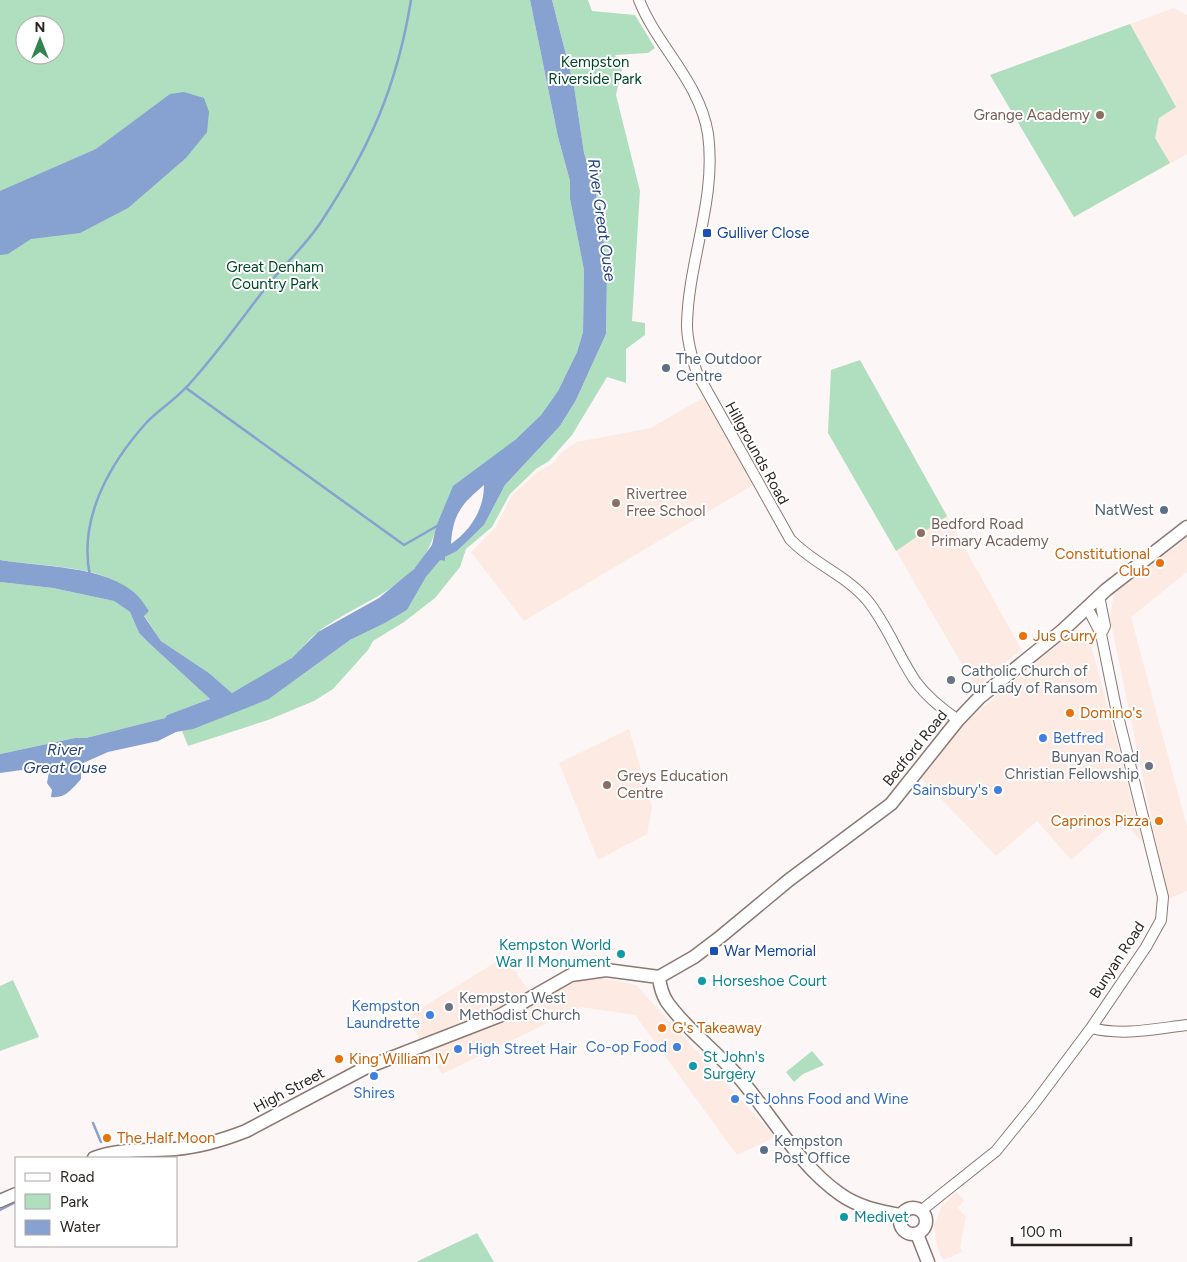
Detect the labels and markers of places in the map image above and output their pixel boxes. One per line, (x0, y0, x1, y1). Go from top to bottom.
place label: Grange Academy (973, 106, 1090, 124)
marker: Grange Academy (1094, 109, 1106, 121)
place label: Gulliver Close (717, 224, 809, 242)
marker: Gulliver Close (701, 227, 713, 239)
place label: The Outdoor Centre (676, 350, 761, 385)
marker: The Outdoor Centre (660, 362, 672, 374)
place label: Rivertree Free School (626, 485, 706, 520)
marker: Rivertree Free School (610, 497, 622, 509)
place label: NatWest (1094, 501, 1154, 519)
marker: NatWest (1158, 504, 1170, 516)
place label: Bedford Road Primary Academy (931, 515, 1049, 550)
marker: Bedford Road Primary Academy (915, 527, 927, 539)
place label: Constitutional Club (1055, 545, 1150, 580)
marker: Constitutional Club (1154, 557, 1166, 569)
place label: Jus Curry (1033, 627, 1097, 645)
marker: Jus Curry (1017, 630, 1029, 642)
place label: Catholic Church of Our Lady of Ransom (961, 662, 1097, 697)
marker: Catholic Church of Our Lady of Ransom (945, 674, 957, 686)
place label: Domino's (1080, 704, 1142, 722)
marker: Domino's (1064, 707, 1076, 719)
place label: Betfred (1053, 729, 1104, 747)
marker: Betfred (1037, 732, 1049, 744)
place label: Bunyan Road Christian Fellowship (1005, 748, 1139, 783)
marker: Bunyan Road Christian Fellowship (1143, 760, 1155, 772)
place label: Greys Education Centre (617, 767, 728, 802)
marker: Greys Education Centre (601, 779, 613, 791)
place label: Sainsbury's (912, 781, 988, 799)
marker: Sainsbury's (992, 784, 1004, 796)
place label: Caprinos Pizza (1051, 812, 1149, 830)
marker: Caprinos Pizza (1153, 815, 1165, 827)
place label: Kempston World War II Monument (496, 936, 611, 971)
place label: War Memorial (724, 942, 816, 960)
marker: War Memorial (708, 945, 720, 957)
marker: Kempston World War II Monument (615, 948, 627, 960)
place label: Horseshoe Court (712, 972, 827, 990)
marker: Horseshoe Court (696, 975, 708, 987)
place label: Kempston West Methodist Church (459, 989, 580, 1024)
place label: Kempston Laundrette (346, 997, 420, 1032)
marker: Kempston West Methodist Church (443, 1001, 455, 1013)
marker: Kempston Laundrette (424, 1009, 436, 1021)
place label: G's Takeaway (672, 1019, 762, 1037)
marker: G's Takeaway (656, 1022, 668, 1034)
place label: Co-op Food (586, 1038, 667, 1056)
place label: High Street Hair (468, 1040, 577, 1058)
marker: Co-op Food (671, 1041, 683, 1053)
marker: High Street Hair (452, 1043, 464, 1055)
place label: St John's Surgery (703, 1048, 765, 1083)
place label: King William IV (349, 1050, 450, 1068)
marker: King William IV (333, 1053, 345, 1065)
marker: St John's Surgery (687, 1060, 699, 1072)
marker: Shires (368, 1070, 380, 1082)
place label: Shires (353, 1084, 395, 1102)
place label: St Johns Food and Wine (745, 1090, 908, 1108)
marker: St Johns Food and Wine (729, 1093, 741, 1105)
place label: The Half Moon (117, 1129, 215, 1147)
marker: The Half Moon (101, 1132, 113, 1144)
place label: Kempston Post Office (774, 1132, 850, 1167)
marker: Kempston Post Office (758, 1144, 770, 1156)
place label: Medivet (854, 1208, 909, 1226)
marker: Medivet (838, 1211, 850, 1223)

